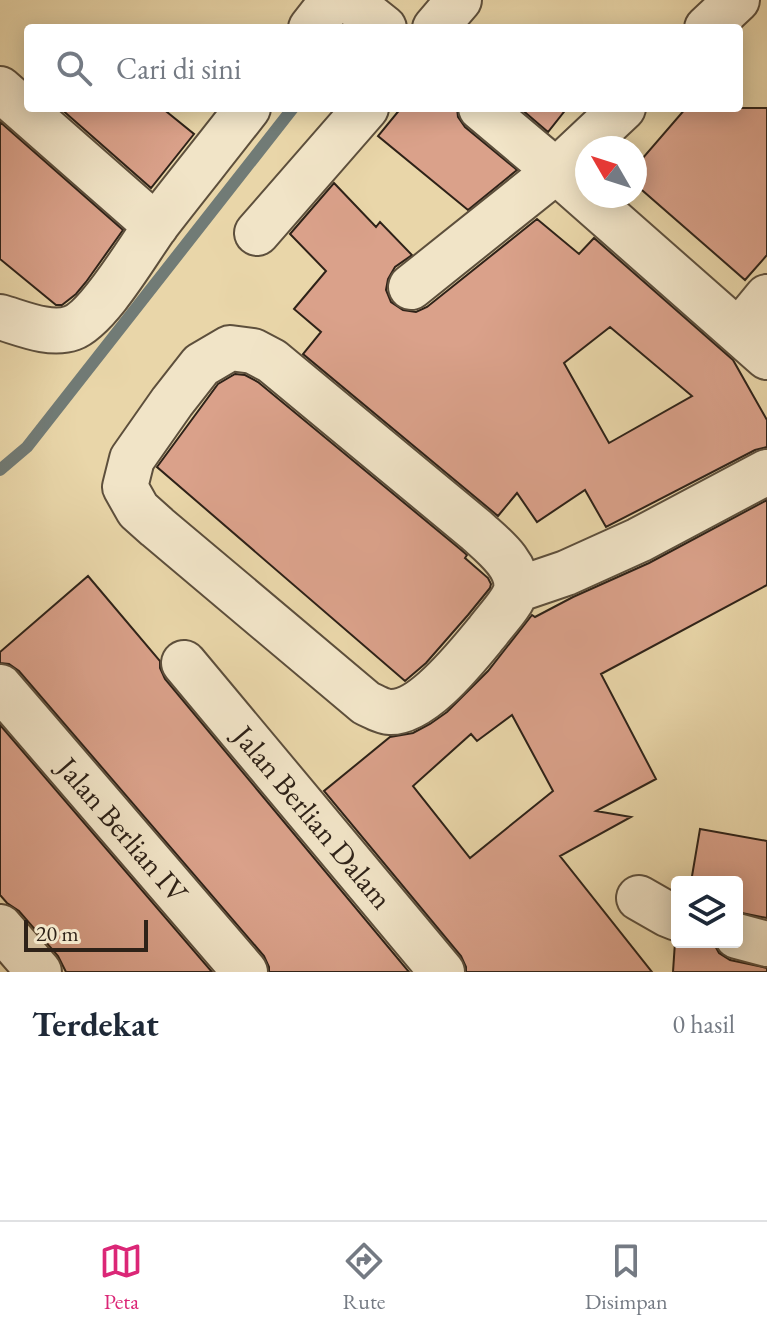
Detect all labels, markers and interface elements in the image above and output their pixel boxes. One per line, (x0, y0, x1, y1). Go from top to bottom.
search box (24, 24, 743, 112)
icon: search (52, 46, 96, 90)
text: Cari di sini (116, 49, 241, 88)
north arrow (575, 136, 647, 208)
street label: Jalan Berlian Dalam (223, 715, 401, 917)
street label: Jalan Berlian IV (47, 747, 198, 912)
map controls (671, 876, 743, 948)
button: layers (671, 876, 743, 948)
scale bar (24, 916, 148, 952)
text: 20 m (36, 919, 79, 948)
text: Terdekat (32, 1002, 159, 1046)
text: 0 hasil (673, 1007, 735, 1041)
tab: Peta (99, 1239, 143, 1316)
tab: Rute (342, 1239, 386, 1316)
tab: Disimpan (585, 1239, 668, 1316)

